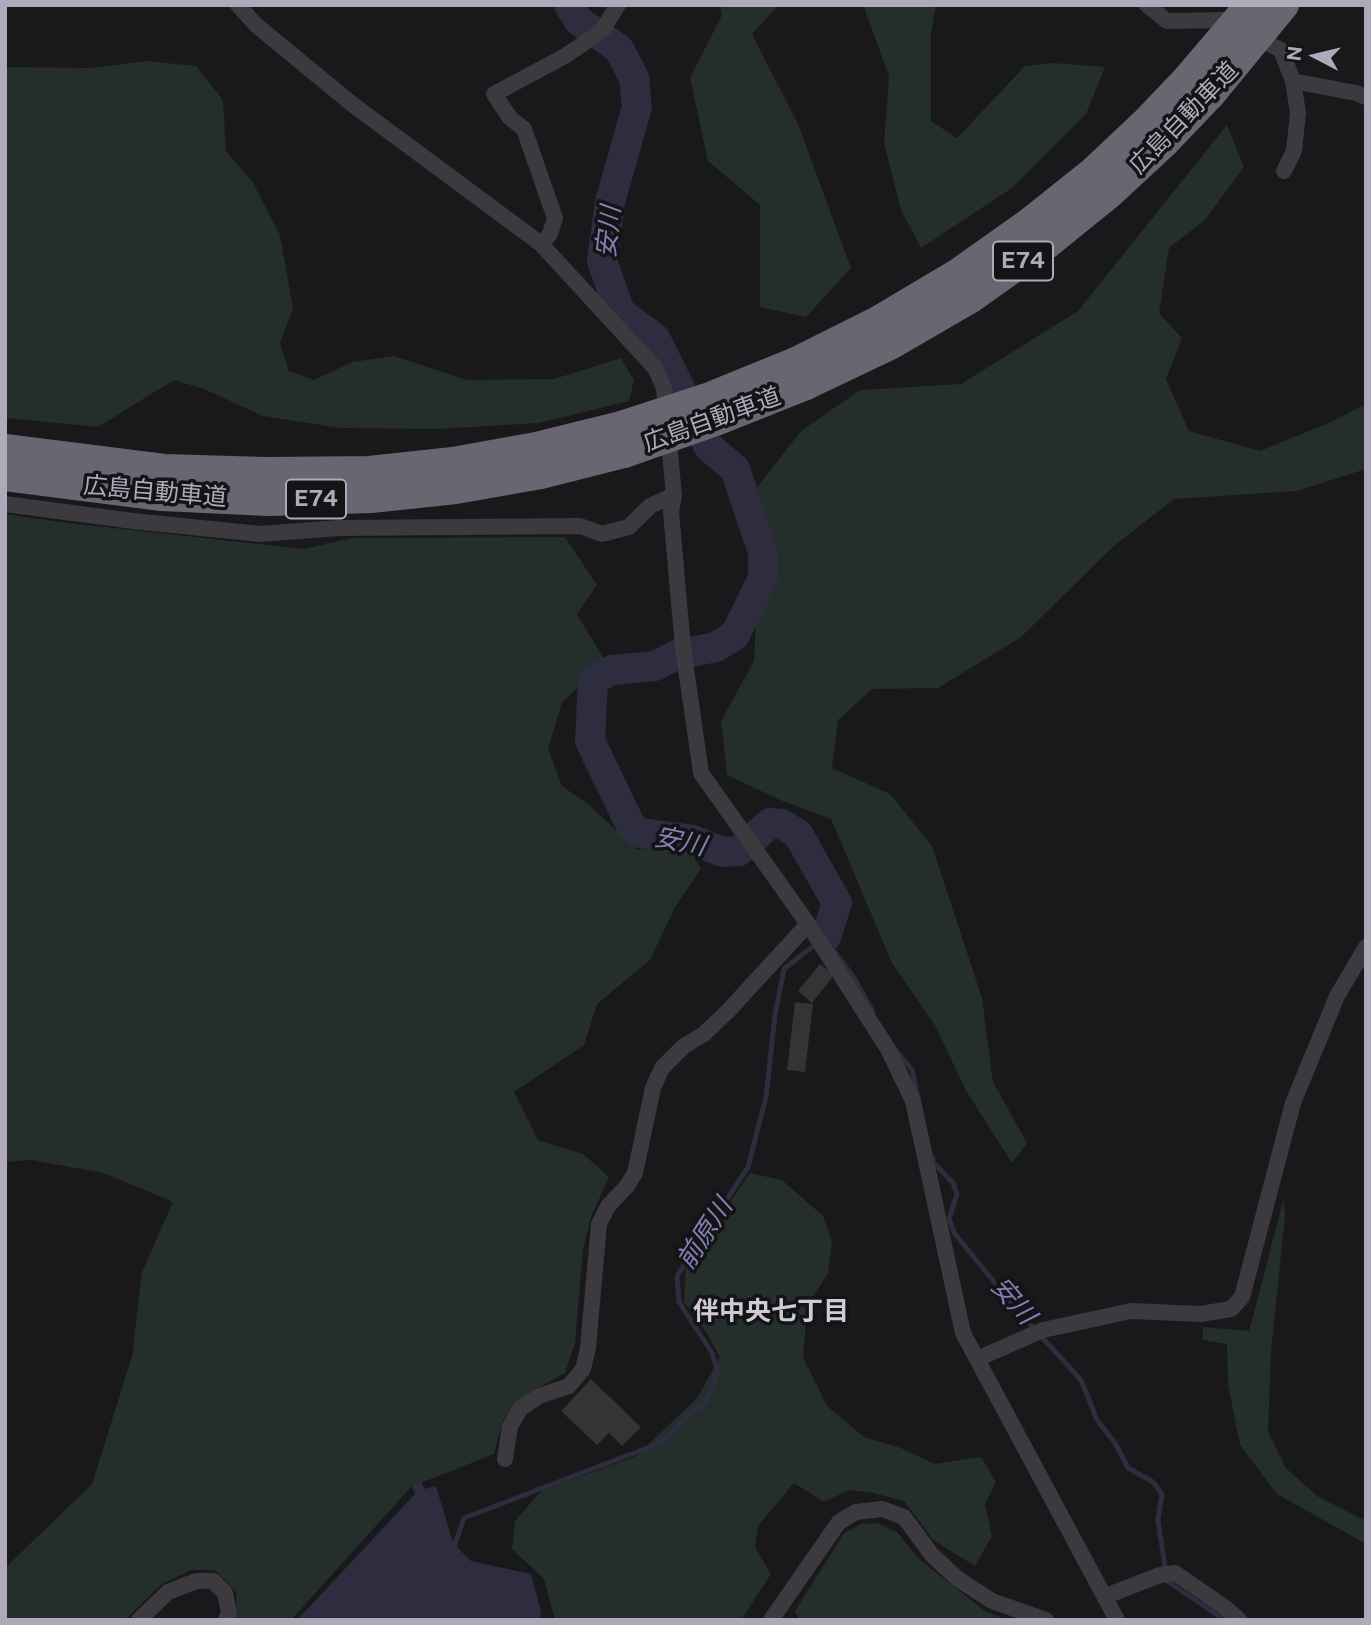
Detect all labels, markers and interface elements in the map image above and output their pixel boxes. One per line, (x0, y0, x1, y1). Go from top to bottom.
north arrow (1280, 21, 1350, 91)
text: N (1282, 45, 1306, 62)
street label: 広島自動車道 (1124, 56, 1244, 180)
water label: 安川 (591, 205, 627, 259)
road number: E74 (993, 242, 1053, 280)
street label: 広島自動車道 (639, 382, 785, 458)
street label: 広島自動車道 (82, 471, 228, 513)
road number: E74 (286, 480, 346, 519)
water label: 安川 (651, 821, 709, 863)
water label: 前原川 (671, 1193, 739, 1275)
water label: 安川 (984, 1271, 1042, 1331)
district label: 伴中央七丁目 (693, 1296, 849, 1328)

